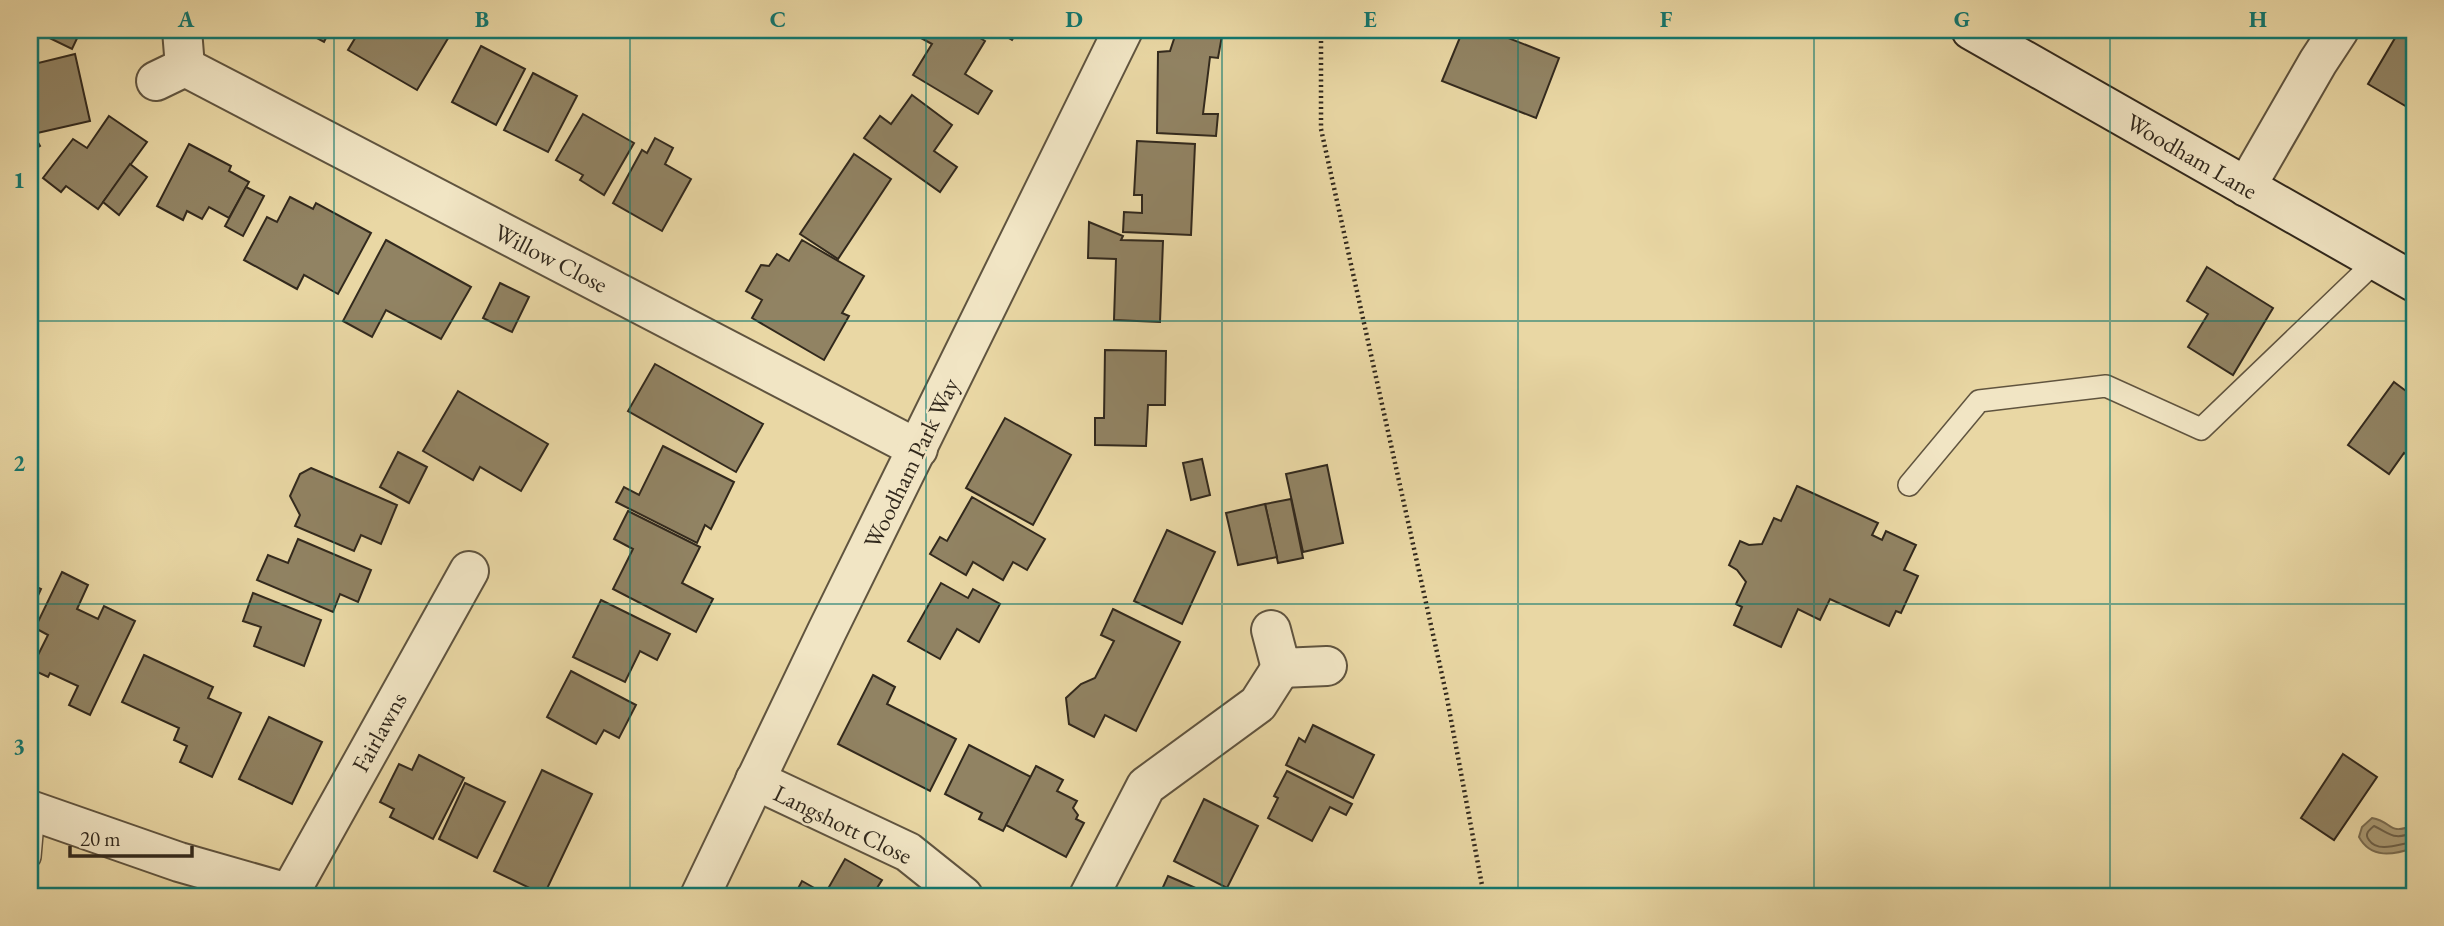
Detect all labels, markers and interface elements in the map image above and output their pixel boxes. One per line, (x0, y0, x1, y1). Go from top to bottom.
text: A (177, 4, 195, 34)
text: B (475, 4, 489, 34)
text: C (770, 4, 786, 34)
text: D (1065, 4, 1083, 34)
text: E (1363, 4, 1377, 34)
text: F (1660, 4, 1673, 34)
text: G (1954, 4, 1970, 34)
text: H (2249, 4, 2267, 34)
street label: Woodham Lane (2121, 106, 2263, 206)
text: 1 (13, 165, 25, 195)
street label: Willow Close (489, 216, 613, 300)
street label: Woodham Park Way (856, 372, 966, 553)
text: 2 (13, 448, 25, 478)
street label: Fairlawns (344, 687, 414, 777)
text: 3 (13, 731, 25, 761)
street label: Langshott Close (769, 777, 917, 871)
scale bar (70, 814, 192, 858)
text: 20 m (80, 825, 121, 852)

